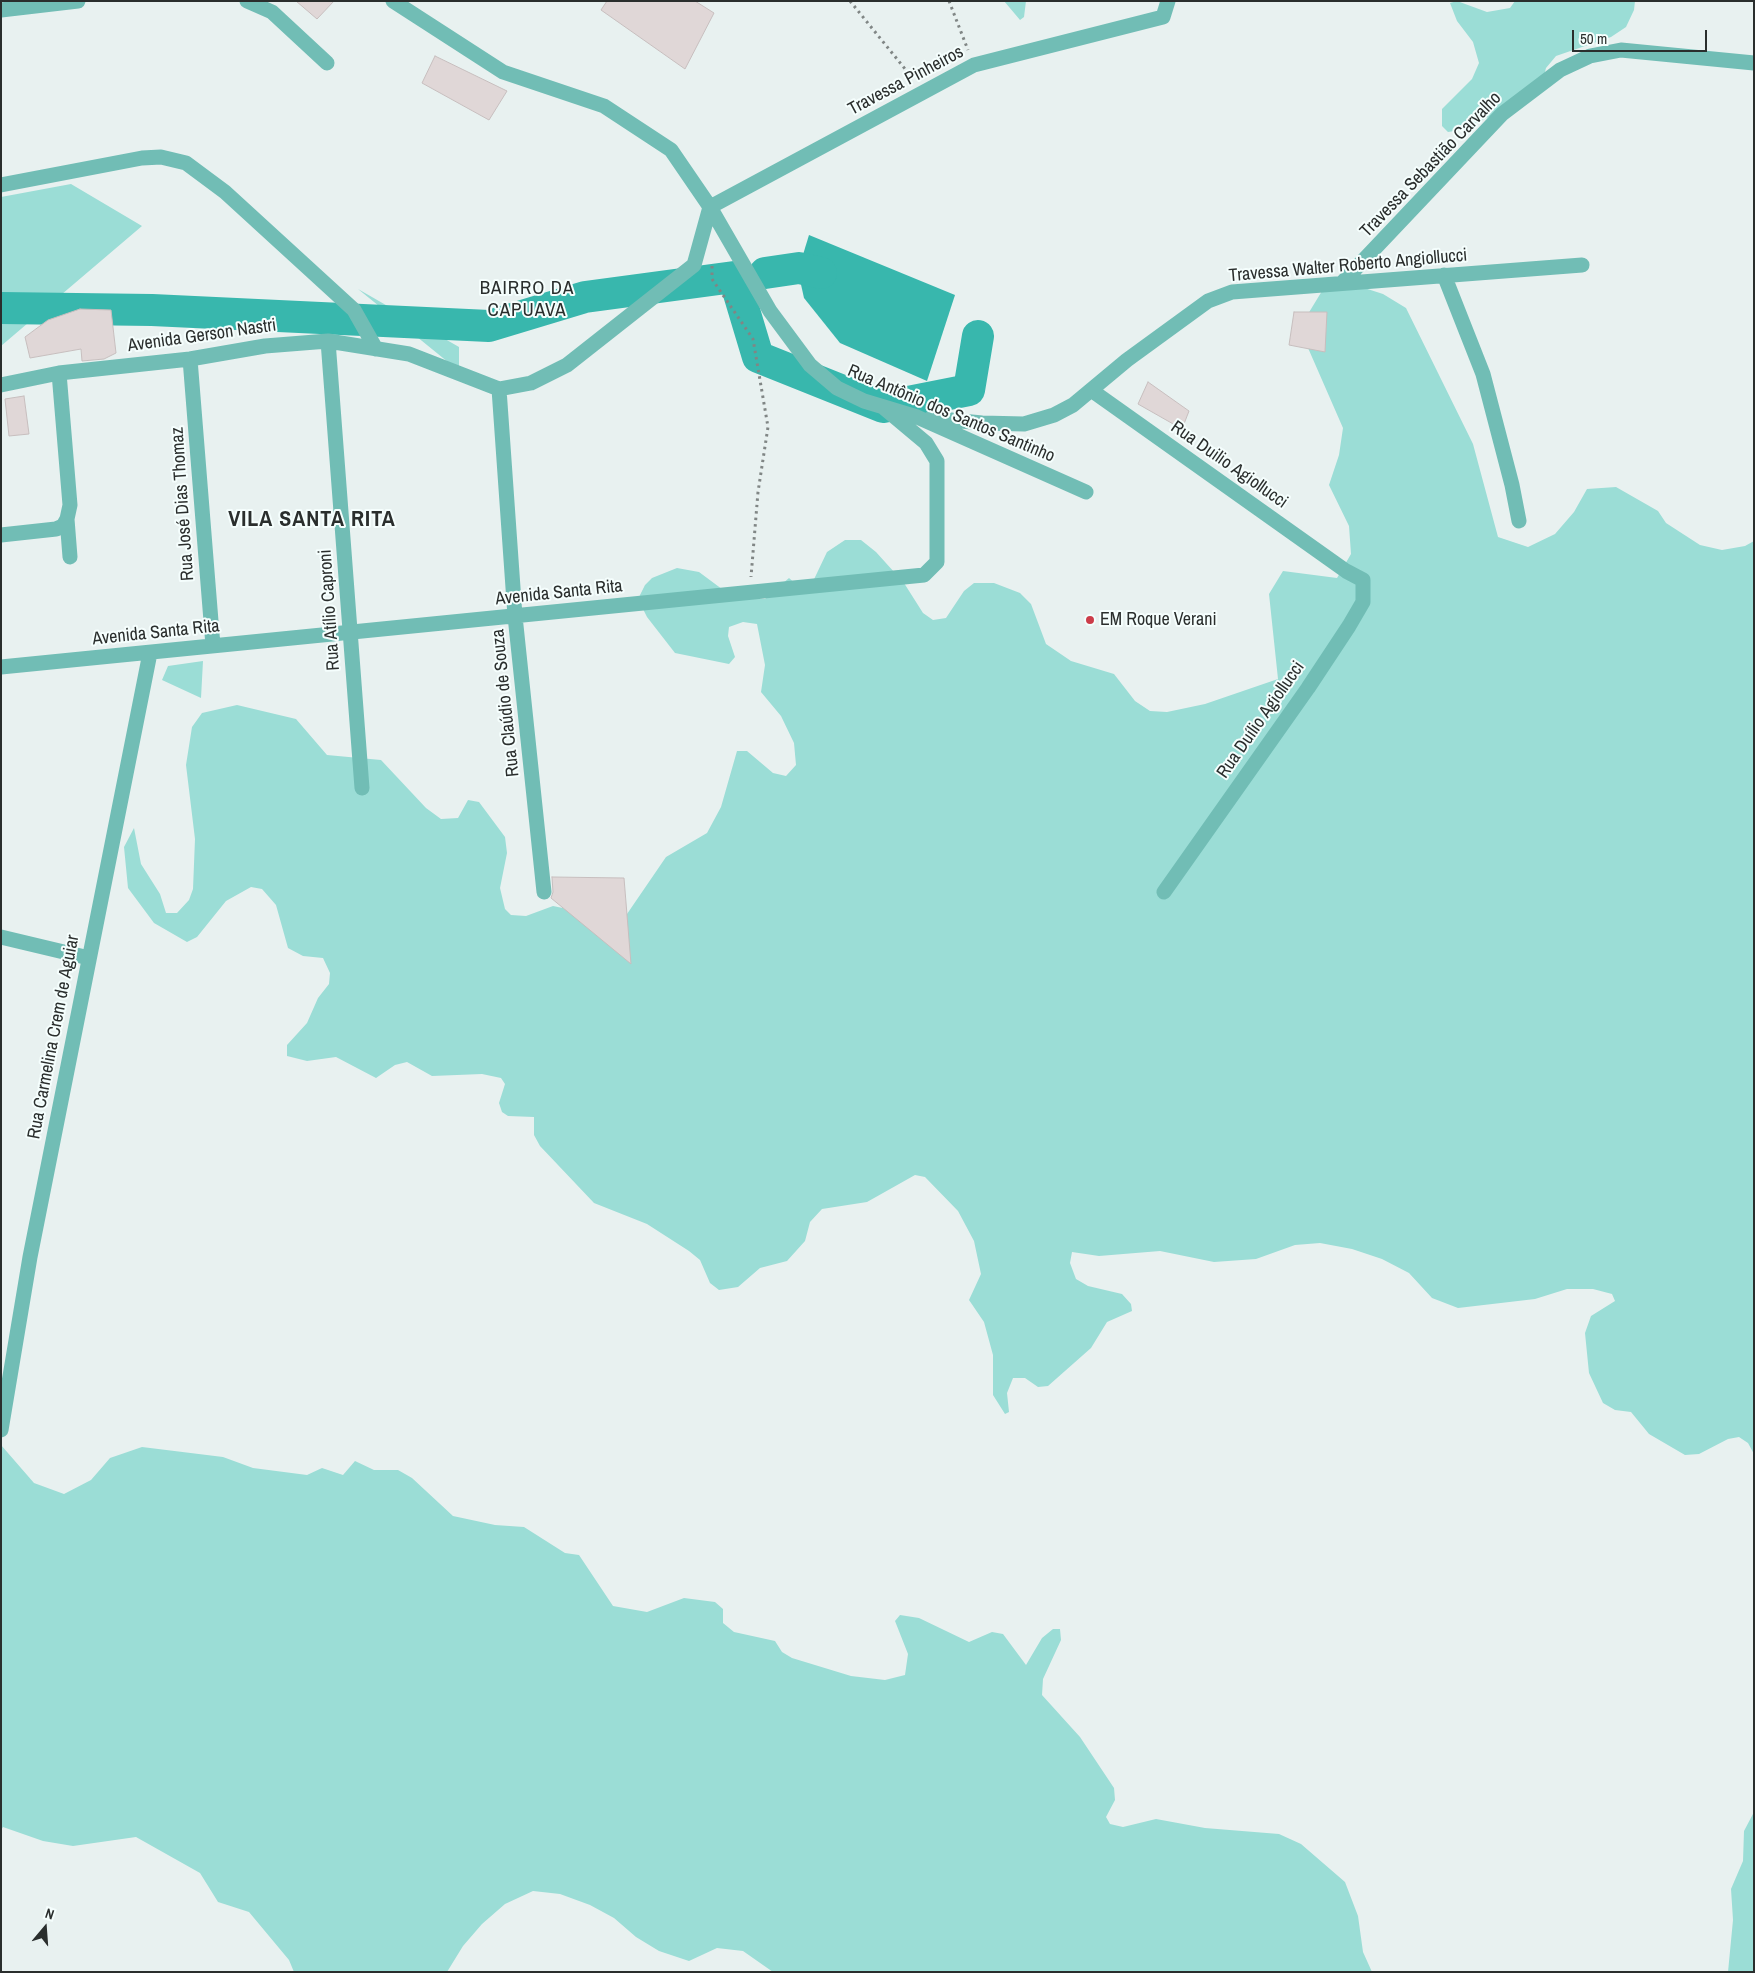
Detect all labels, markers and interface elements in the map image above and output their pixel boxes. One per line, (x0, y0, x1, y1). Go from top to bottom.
scale bar (1575, 20, 1710, 52)
text: 50 m (1580, 28, 1607, 49)
street label: Travessa Pinheiros (845, 42, 967, 120)
street label: Travessa Sebastião Carvalho (1356, 88, 1506, 242)
street label: Travessa Walter Roberto Angiollucci (1228, 245, 1468, 287)
district label: BAIRRO DA CAPUAVA (479, 278, 575, 322)
street label: Avenida Gerson Nastri (126, 315, 278, 357)
street label: Rua Antônio dos Santos Santinho (844, 360, 1058, 468)
street label: Rua Duilio Agiollucci (1166, 417, 1292, 513)
street label: Rua José Dias Thomaz (167, 426, 199, 582)
district label: VILA SANTA RITA (226, 507, 398, 533)
street label: Rua Atílio Caproni (315, 549, 345, 671)
street label: Avenida Santa Rita (494, 576, 624, 610)
place label: EM Roque Verani (1100, 609, 1217, 631)
marker: EM Roque Verani (1084, 614, 1096, 626)
street label: Avenida Santa Rita (91, 616, 221, 650)
street label: Rua Claúdio de Souza (487, 628, 525, 778)
street label: Rua Duílio Agiollucci (1213, 657, 1309, 783)
street label: Rua Carmelina Crem de Aguiar (24, 933, 84, 1141)
north arrow (20, 1903, 70, 1953)
text: N (43, 1904, 56, 1924)

